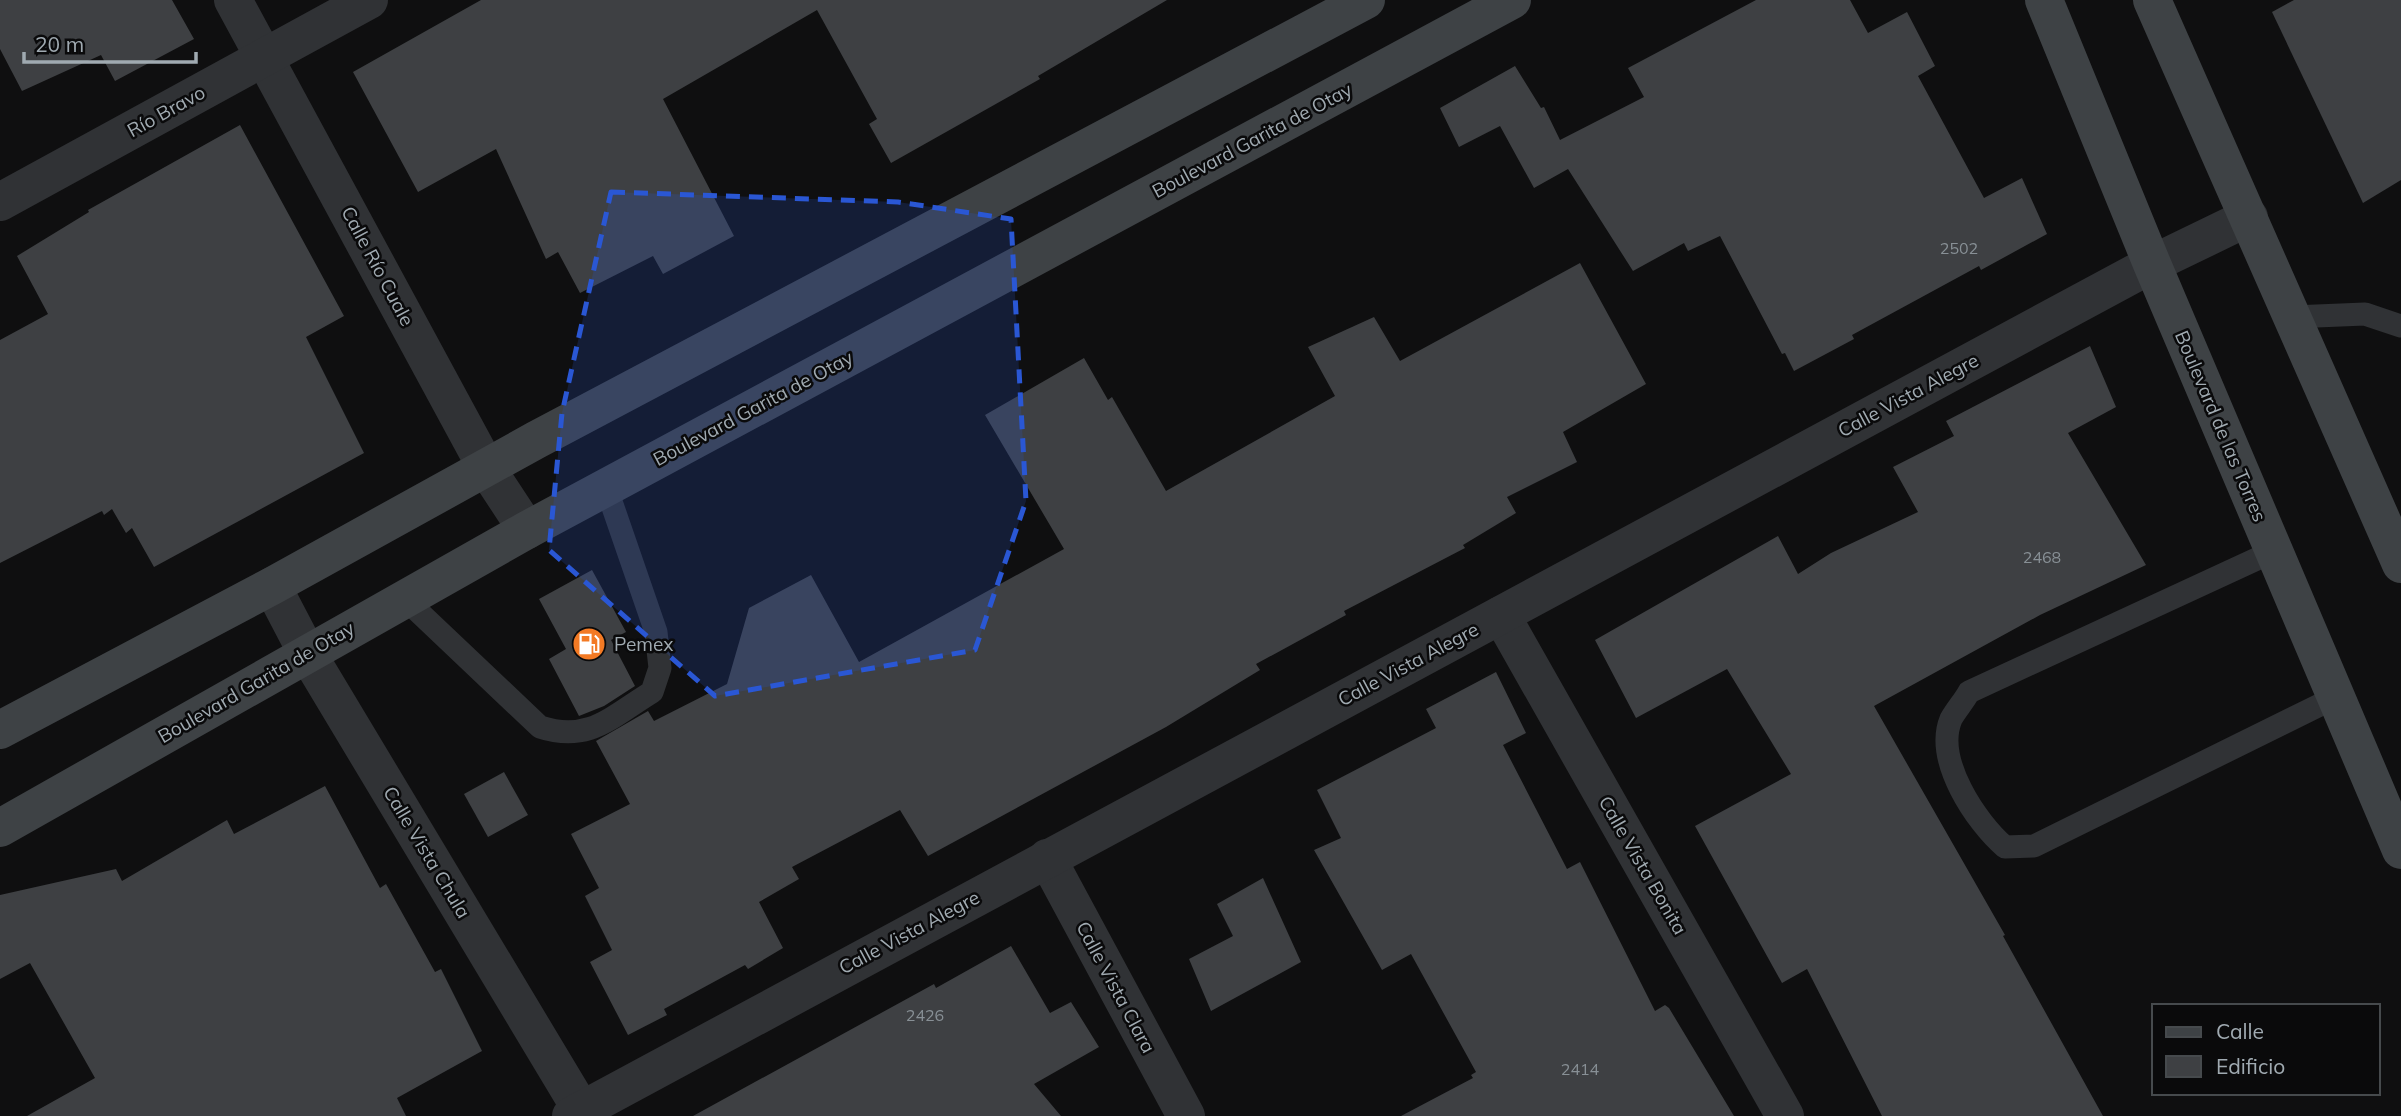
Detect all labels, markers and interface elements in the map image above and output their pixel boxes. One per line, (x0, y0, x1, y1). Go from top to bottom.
scale bar (24, 21, 196, 65)
text: 20 m (35, 31, 84, 57)
street label: Boulevard Garita de Otay (1148, 77, 1356, 203)
street label: Río Bravo (123, 80, 209, 142)
street label: Calle Río Cuale (336, 202, 420, 330)
house number: 2502 (1940, 238, 1978, 258)
street label: Boulevard de las Torres (2170, 327, 2272, 525)
street label: Boulevard Garita de Otay (649, 345, 857, 471)
street label: Calle Vista Alegre (1834, 348, 1982, 442)
house number: 2468 (2023, 547, 2061, 567)
street label: Boulevard Garita de Otay (153, 616, 359, 748)
street label: Calle Vista Alegre (1334, 617, 1482, 711)
fuel station icon: Pemex (570, 625, 608, 663)
place label: Pemex (614, 632, 673, 656)
street label: Calle Vista Chula (378, 782, 476, 922)
street label: Calle Vista Bonita (1594, 791, 1692, 939)
street label: Calle Vista Alegre (835, 885, 983, 979)
street label: Calle Vista Clara (1071, 917, 1161, 1057)
legend (2152, 1004, 2380, 1095)
house number: 2426 (906, 1005, 944, 1025)
text: Calle (2216, 1018, 2264, 1044)
text: Edificio (2216, 1053, 2285, 1079)
house number: 2414 (1561, 1059, 1600, 1079)

